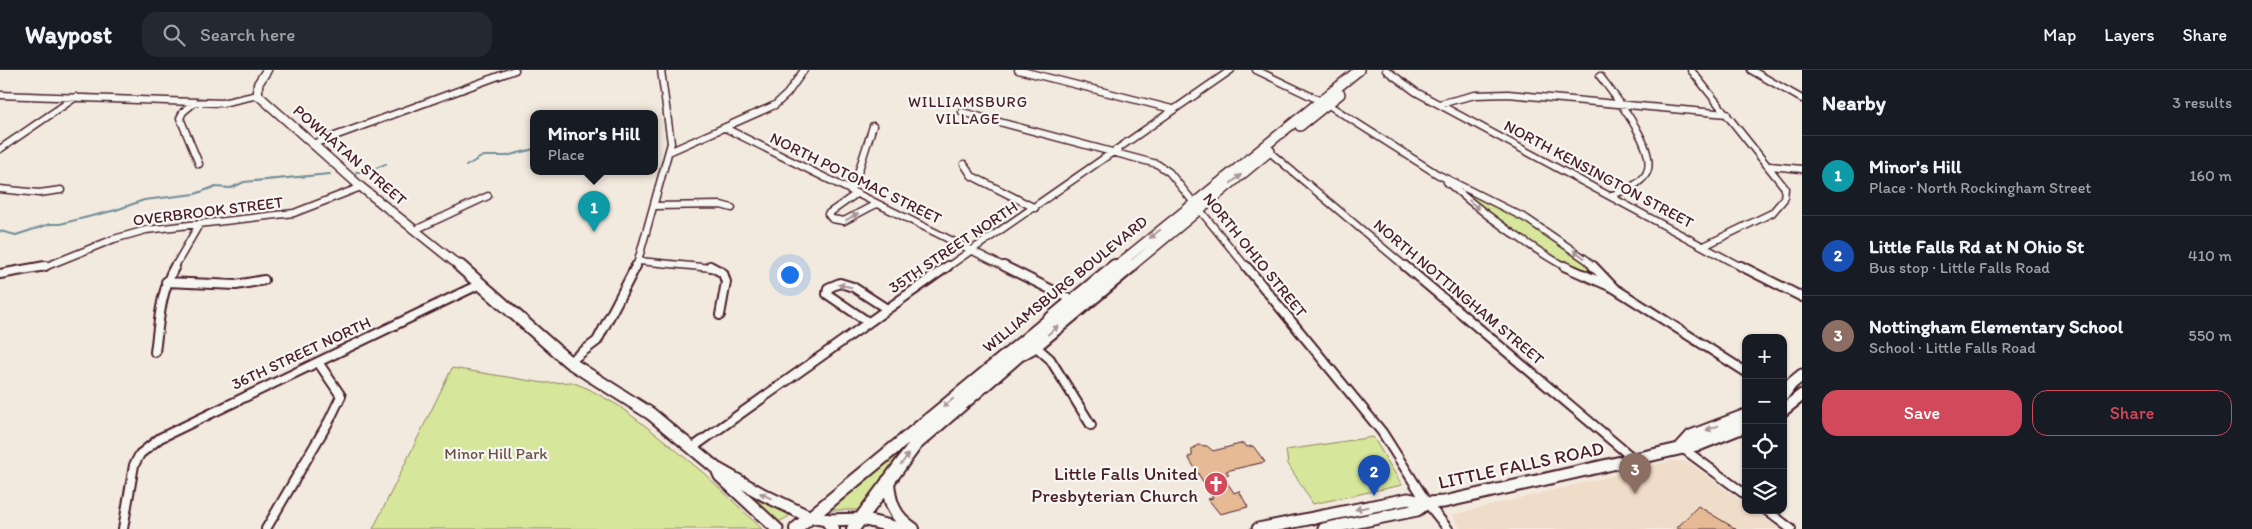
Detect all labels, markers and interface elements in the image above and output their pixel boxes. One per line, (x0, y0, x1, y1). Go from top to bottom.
search box (142, 12, 492, 57)
text: Waypost (25, 20, 112, 49)
icon: search (160, 21, 188, 49)
text: Search here (200, 23, 295, 46)
text: Map (2043, 24, 2076, 46)
text: Layers (2104, 24, 2154, 46)
text: Share (2182, 24, 2227, 46)
text: Nearby (1822, 90, 1886, 115)
district label: WILLIAMSBURG VILLAGE (908, 93, 1028, 128)
text: 3 results (2172, 93, 2232, 112)
street label: POWHATAN STREET (289, 101, 411, 209)
popup (530, 110, 658, 175)
street label: NORTH KENSINGTON STREET (1501, 116, 1697, 232)
text: Minor's Hill (548, 122, 640, 145)
street label: NORTH POTOMAC STREET (767, 128, 945, 228)
text: Place (548, 145, 585, 164)
text: Minor's Hill (1869, 155, 1961, 178)
text: 1 (1834, 166, 1842, 185)
text: 160 m (2189, 166, 2232, 185)
one-way arrow (1230, 174, 1243, 185)
text: Place · North Rockingham Street (1869, 178, 2091, 197)
street label: NORTH OHIO STREET (1199, 189, 1311, 321)
pin: 1 (578, 191, 610, 232)
street label: OVERBROOK STREET (132, 192, 284, 230)
street label: 35TH STREET NORTH (885, 197, 1021, 297)
one-way arrow (1468, 199, 1480, 211)
street label: WILLIAMSBURG BOULEVARD (979, 211, 1152, 356)
one-way arrow (845, 213, 859, 221)
street label: NORTH NOTTINGHAM STREET (1370, 215, 1548, 369)
one-way arrow (1149, 228, 1162, 239)
text: Little Falls Rd at N Ohio St (1869, 235, 2084, 258)
text: 2 (1834, 246, 1842, 265)
text: 410 m (2188, 246, 2232, 265)
one-way arrow (1572, 249, 1586, 259)
text: Bus stop · Little Falls Road (1869, 258, 2050, 277)
your location (777, 262, 803, 288)
one-way arrow (837, 281, 853, 289)
street label: 36TH STREET NORTH (228, 312, 374, 394)
text: Nottingham Elementary School (1869, 315, 2123, 338)
one-way arrow (1047, 324, 1059, 336)
text: 3 (1834, 326, 1842, 345)
text: 550 m (2188, 326, 2232, 345)
map controls (1742, 334, 1787, 514)
button: + (1742, 334, 1787, 379)
text: School · Little Falls Road (1869, 338, 2036, 357)
button: − (1742, 379, 1787, 424)
button: Save (1822, 390, 2022, 436)
button: Share (2032, 390, 2232, 436)
one-way arrow (942, 397, 955, 408)
one-way arrow (1704, 424, 1719, 432)
button: locate (1742, 424, 1787, 469)
street label: LITTLE FALLS ROAD (1436, 436, 1606, 494)
park label: Minor Hill Park (444, 444, 548, 463)
one-way arrow (900, 452, 910, 466)
pin: 3 (1619, 453, 1651, 494)
pin: 2 (1358, 455, 1390, 496)
place label: Little Falls United Presbyterian Church (1031, 462, 1198, 507)
button: layers (1742, 469, 1787, 514)
church icon: Little Falls United Presbyterian Church (1203, 471, 1229, 497)
one-way arrow (759, 492, 773, 500)
one-way arrow (1354, 504, 1369, 512)

